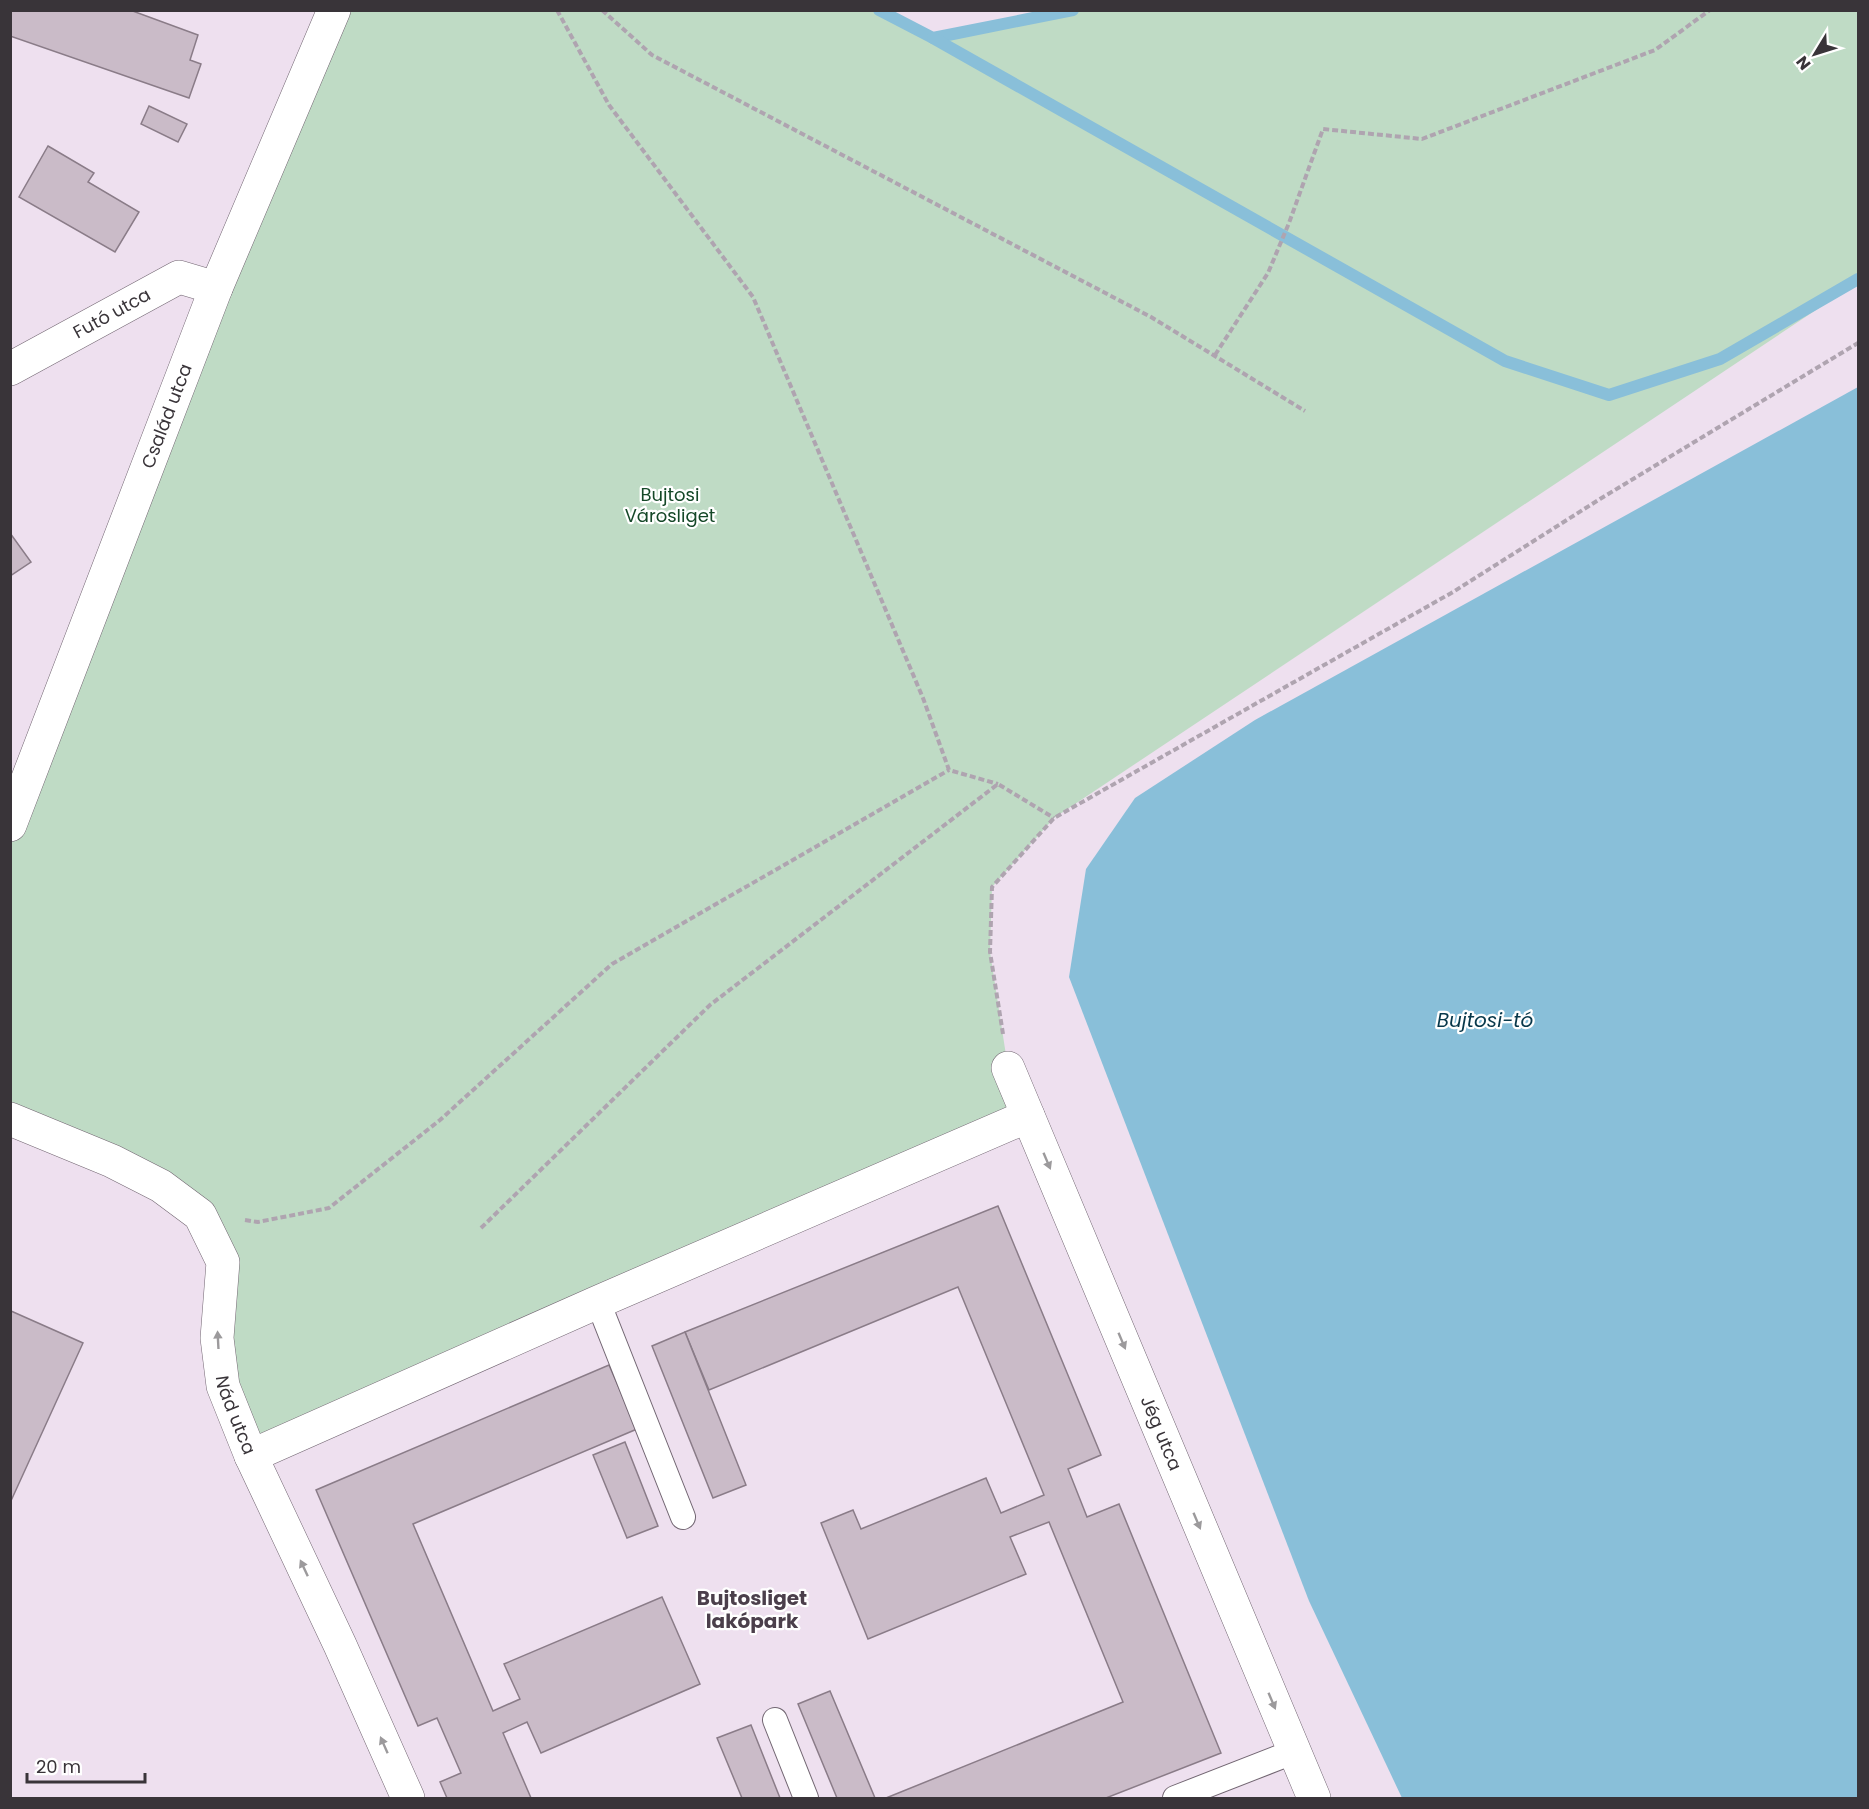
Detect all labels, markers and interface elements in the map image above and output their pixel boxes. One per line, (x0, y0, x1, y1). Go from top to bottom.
north arrow (1785, 24, 1845, 84)
text: N (1791, 51, 1816, 75)
street label: Futó utca (68, 282, 155, 344)
street label: Család utca (135, 360, 198, 472)
park label: Bujtosi Városliget (625, 482, 715, 528)
water label: Bujtosi-tó (1437, 1006, 1533, 1034)
one-way arrow (1042, 1153, 1052, 1171)
one-way arrow (214, 1331, 223, 1350)
one-way arrow (1118, 1332, 1127, 1350)
street label: Nád utca (210, 1374, 262, 1458)
street label: Jég utca (1135, 1392, 1188, 1474)
one-way arrow (1193, 1512, 1202, 1530)
one-way arrow (299, 1559, 308, 1576)
district label: Bujtosliget lakópark (697, 1584, 807, 1635)
one-way arrow (1268, 1692, 1277, 1710)
one-way arrow (379, 1736, 389, 1754)
scale bar (27, 1746, 146, 1784)
text: 20 m (36, 1754, 81, 1779)

